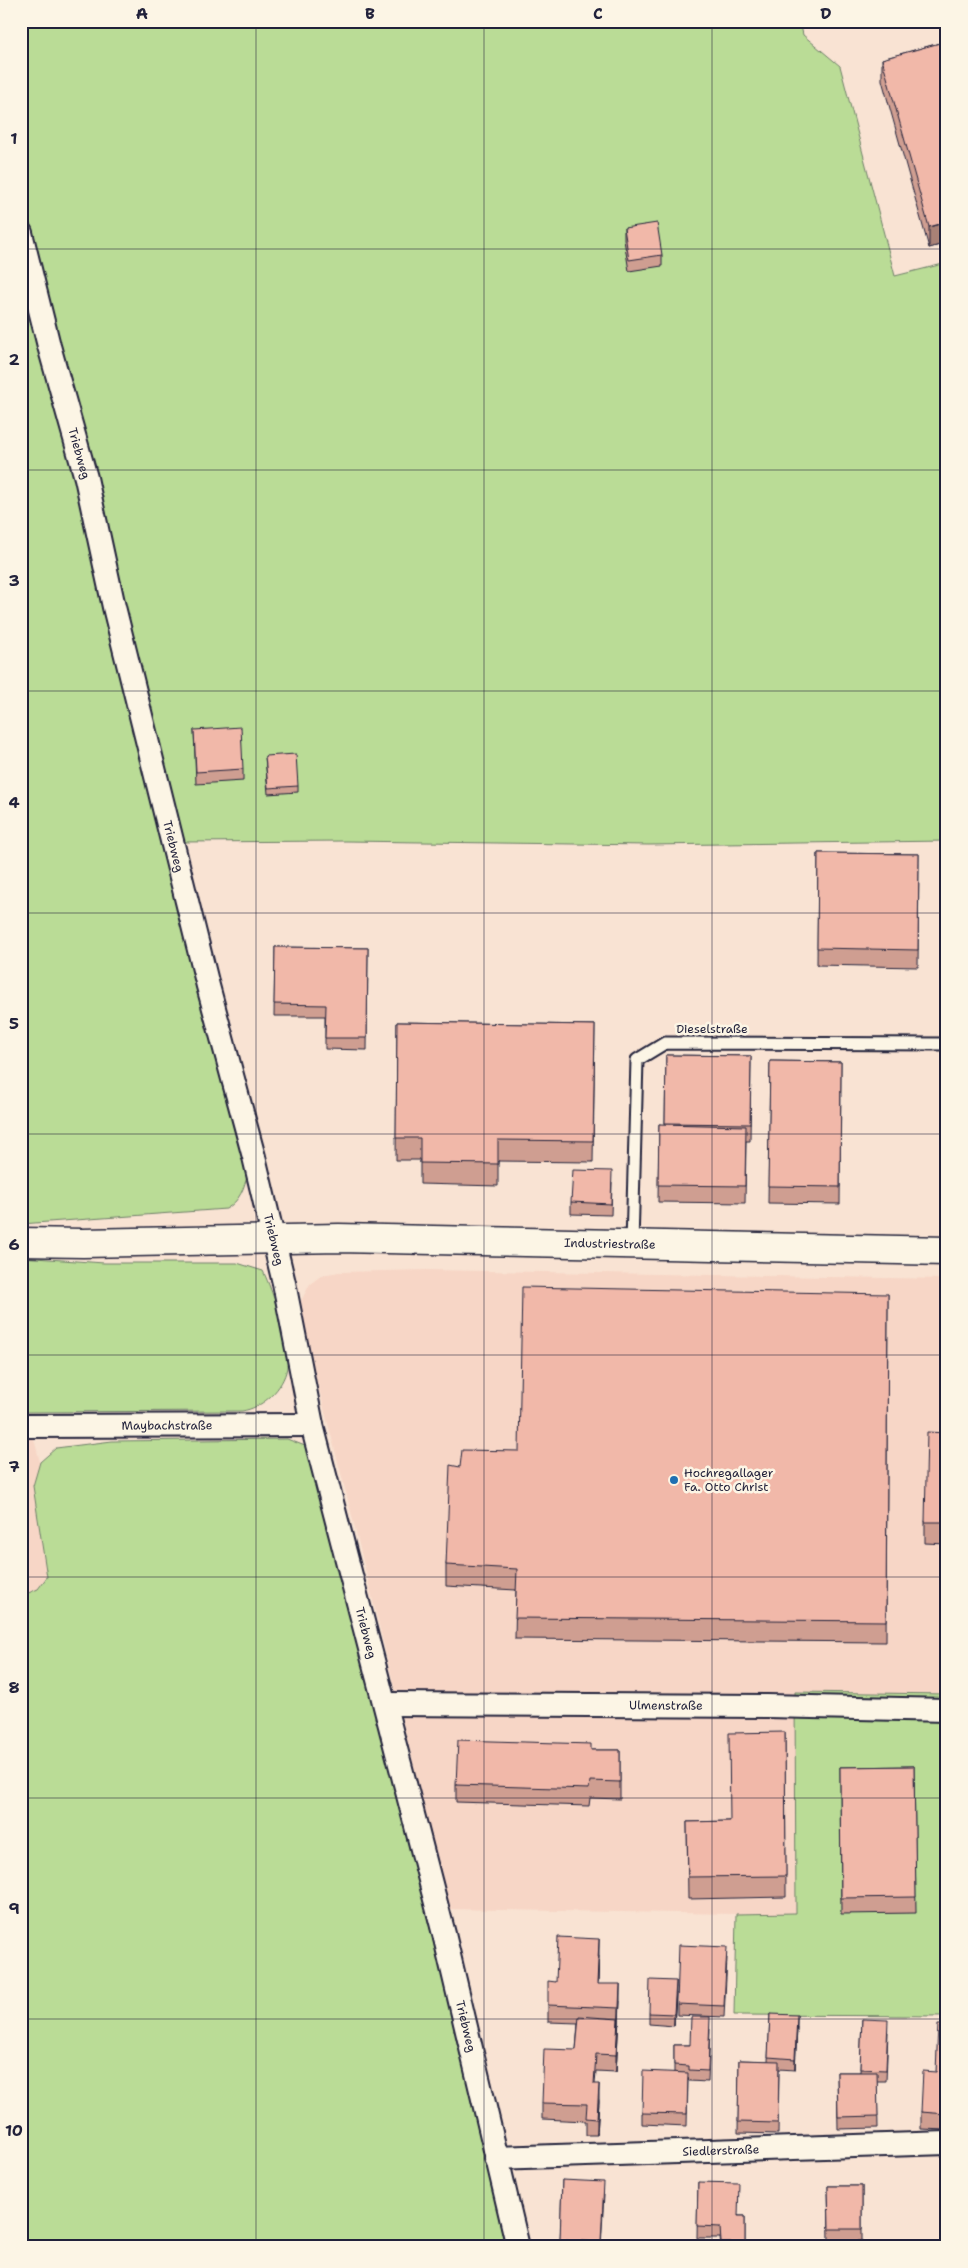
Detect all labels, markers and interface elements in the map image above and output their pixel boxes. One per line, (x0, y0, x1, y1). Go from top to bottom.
text: A (136, 3, 148, 24)
text: B (365, 3, 375, 24)
text: C (593, 3, 603, 24)
text: D (820, 3, 832, 24)
text: 1 (10, 128, 18, 149)
text: 2 (8, 349, 20, 370)
street label: Triebweg (64, 426, 94, 481)
text: 3 (8, 570, 20, 591)
text: 4 (8, 792, 20, 813)
street label: Triebweg (159, 819, 187, 874)
text: 5 (9, 1013, 19, 1034)
street label: Dieselstraße (676, 1021, 748, 1037)
street label: Triebweg (260, 1212, 288, 1267)
text: 6 (8, 1234, 20, 1255)
street label: Industriestraße (564, 1235, 656, 1253)
street label: Maybachstraße (121, 1417, 213, 1434)
text: 7 (8, 1456, 20, 1477)
place label: Hochregallager Fa. Otto Christ (684, 1465, 774, 1495)
marker: Hochregallager Fa. Otto Christ (668, 1474, 680, 1486)
street label: Triebweg (352, 1605, 380, 1660)
text: 8 (8, 1677, 20, 1698)
street label: Ulmenstraße (629, 1697, 703, 1714)
text: 9 (8, 1898, 20, 1919)
street label: Triebweg (452, 1999, 480, 2054)
text: 10 (5, 2120, 23, 2141)
street label: Siedlerstraße (682, 2141, 760, 2160)

